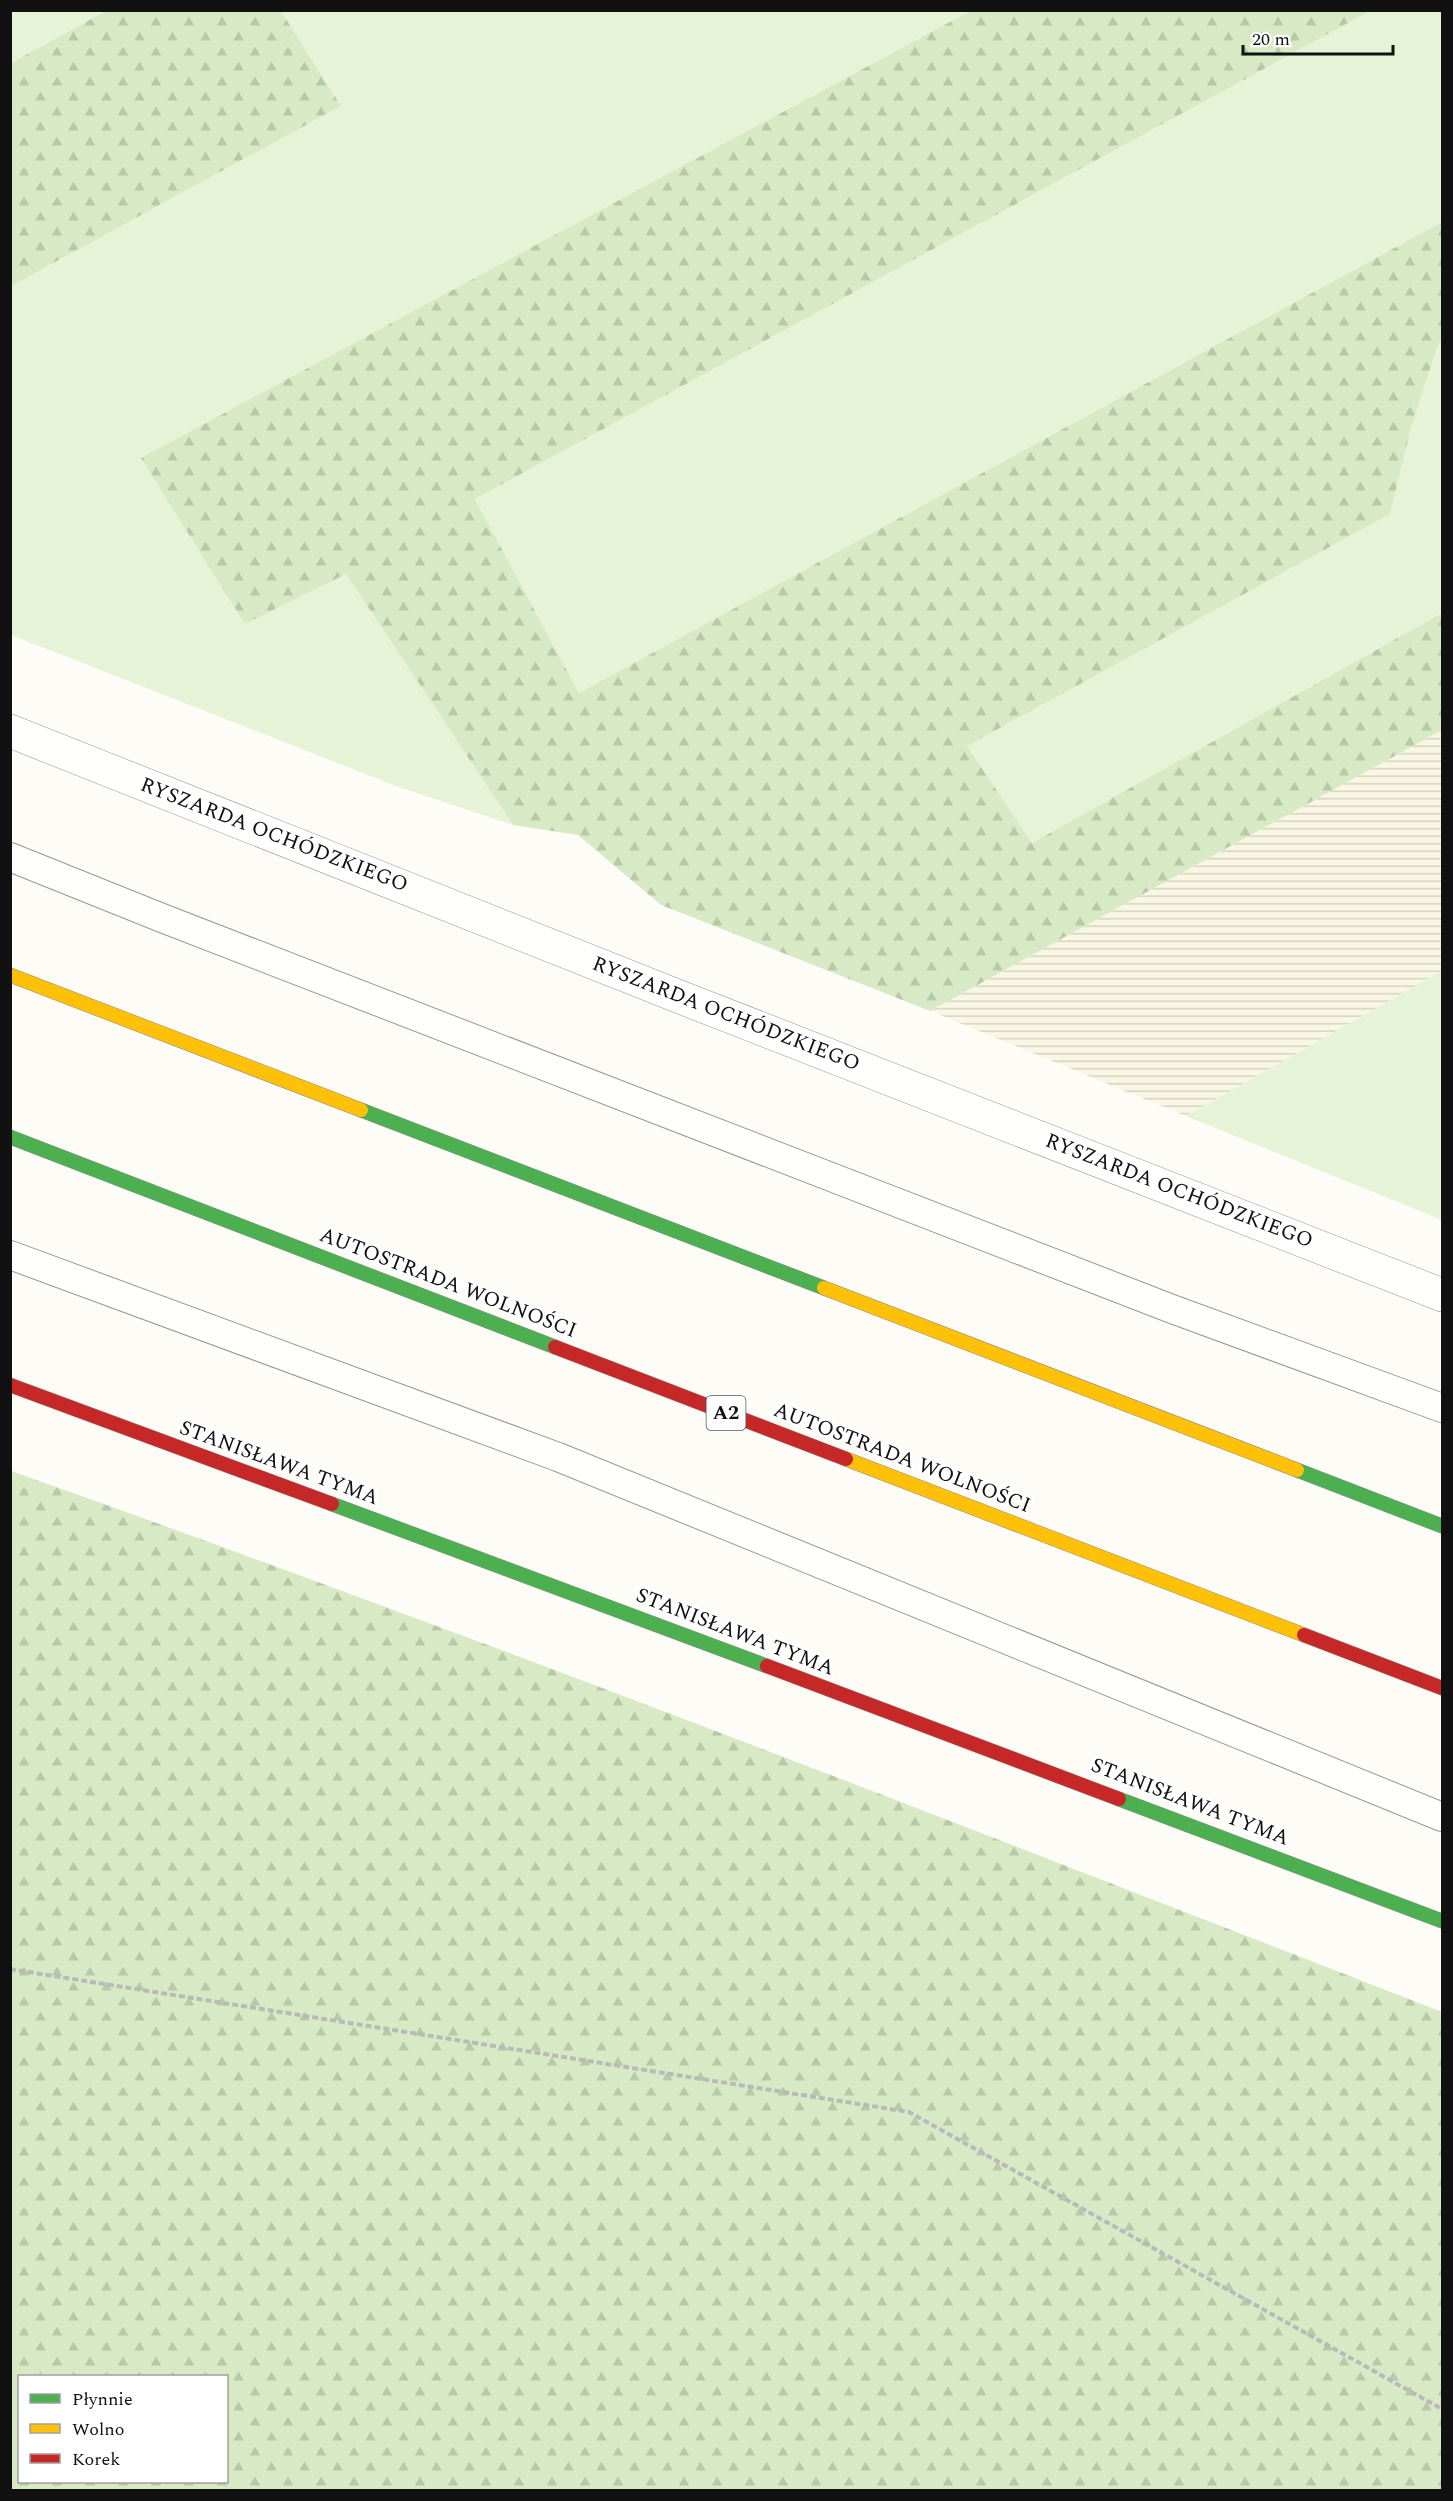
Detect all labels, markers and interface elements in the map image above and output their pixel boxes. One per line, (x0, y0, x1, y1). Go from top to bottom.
scale bar (1243, 18, 1393, 56)
text: 20 m (1252, 26, 1290, 53)
street label: RYSZARDA OCHÓDZKIEGO (135, 769, 413, 901)
street label: RYSZARDA OCHÓDZKIEGO (587, 948, 865, 1080)
street label: RYSZARDA OCHÓDZKIEGO (1040, 1125, 1318, 1257)
street label: AUTOSTRADA WOLNOŚCI (315, 1219, 581, 1347)
street label: AUTOSTRADA WOLNOŚCI (769, 1394, 1035, 1522)
road number: A2 (706, 1396, 746, 1430)
street label: STANISŁAWA TYMA (175, 1412, 383, 1514)
street label: STANISŁAWA TYMA (631, 1579, 839, 1685)
street label: STANISŁAWA TYMA (1086, 1749, 1294, 1855)
legend (18, 2375, 228, 2483)
text: Płynnie (72, 2386, 133, 2413)
text: Wolno (72, 2416, 125, 2443)
text: Korek (72, 2446, 120, 2473)

